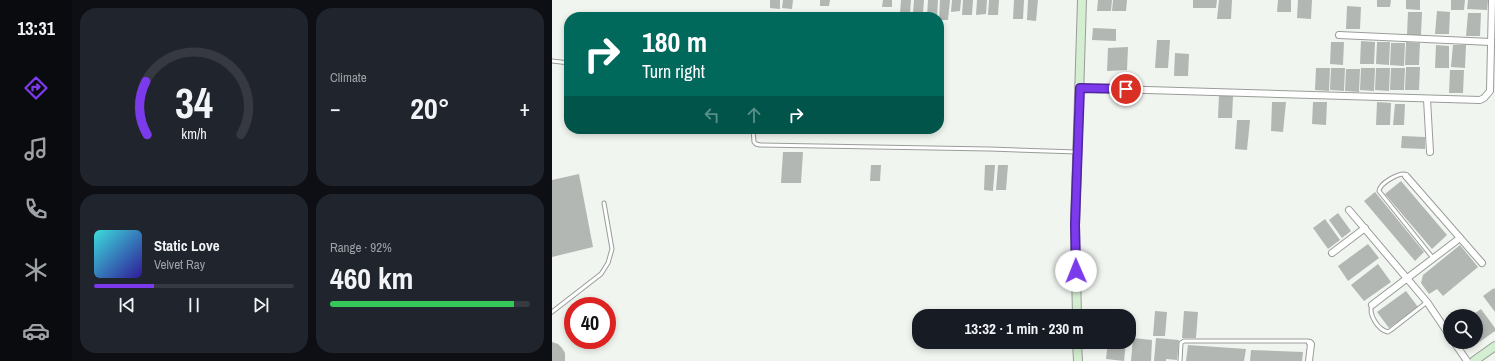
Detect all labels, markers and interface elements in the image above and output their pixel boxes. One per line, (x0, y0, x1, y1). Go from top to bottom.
text: 13:31 (17, 16, 55, 41)
text: 180 m (642, 23, 707, 61)
icon: right (576, 28, 628, 80)
text: Turn right (642, 59, 705, 84)
text: Climate (330, 69, 367, 86)
pin (1109, 72, 1143, 106)
icon: directions (22, 74, 50, 102)
text: 34 (175, 75, 213, 131)
icon: arrive (1115, 78, 1137, 100)
text: 20° (410, 88, 450, 128)
text: − (330, 93, 341, 123)
text: + (519, 93, 530, 123)
icon: left (701, 104, 723, 126)
icon: ahead (743, 104, 765, 126)
icon: right (785, 104, 807, 126)
text: km/h (181, 123, 207, 142)
icon: music (22, 135, 50, 163)
icon: phone (22, 195, 50, 223)
text: Static Love (154, 235, 220, 256)
text: Range · 92% (330, 239, 392, 256)
position arrow (1055, 250, 1097, 292)
icon: climate (22, 256, 50, 284)
text: Velvet Ray (154, 256, 205, 273)
text: 460 km (330, 258, 413, 298)
icon: previous (116, 294, 138, 316)
icon: pause (183, 294, 205, 316)
icon: next (250, 294, 272, 316)
speed limit sign: 40 (564, 297, 616, 349)
map controls (1443, 309, 1483, 349)
button: search (1443, 309, 1483, 349)
icon: car (22, 317, 50, 345)
text: 13:32 · 1 min · 230 m (965, 318, 1083, 339)

